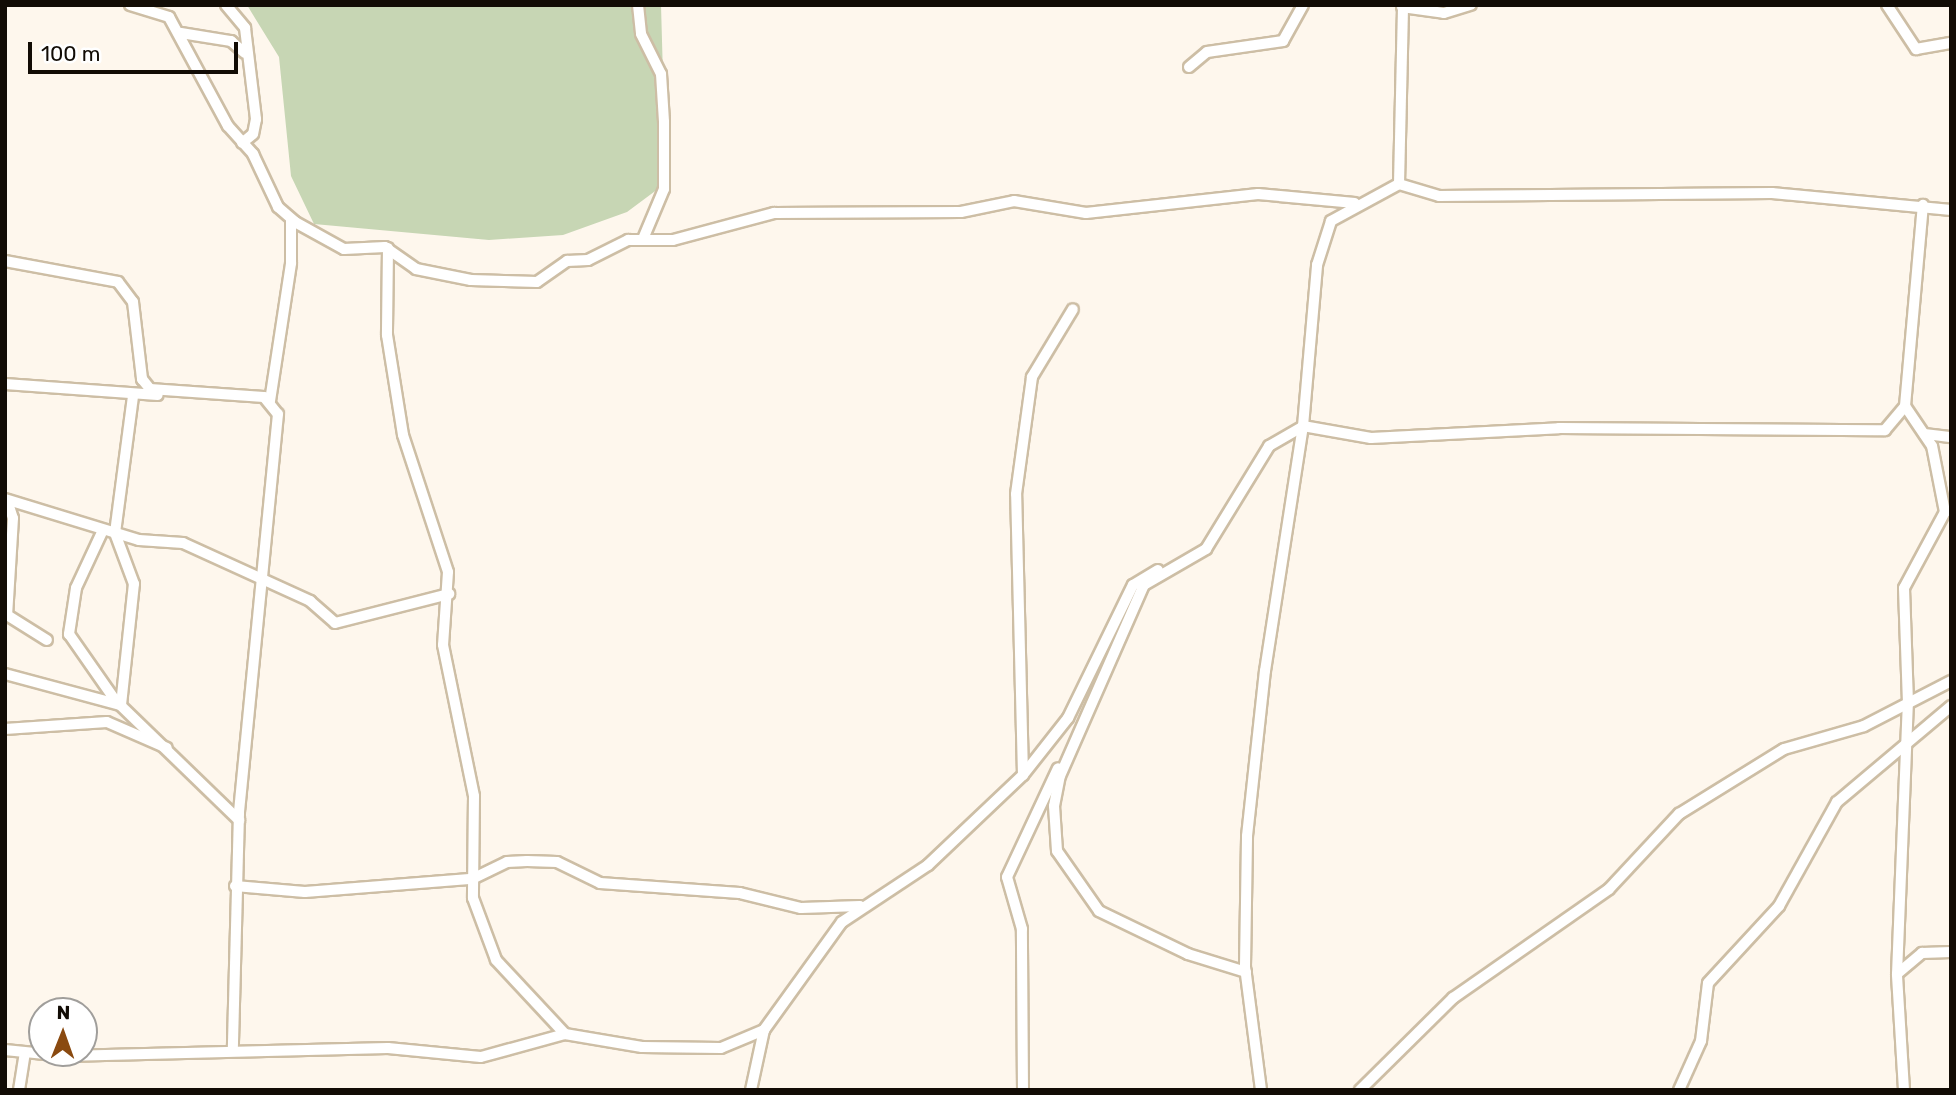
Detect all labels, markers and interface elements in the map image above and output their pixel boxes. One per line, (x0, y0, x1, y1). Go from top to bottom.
scale bar (32, 28, 242, 72)
text: 100 m (41, 41, 100, 66)
north arrow (28, 997, 98, 1067)
text: N (56, 1001, 70, 1024)

